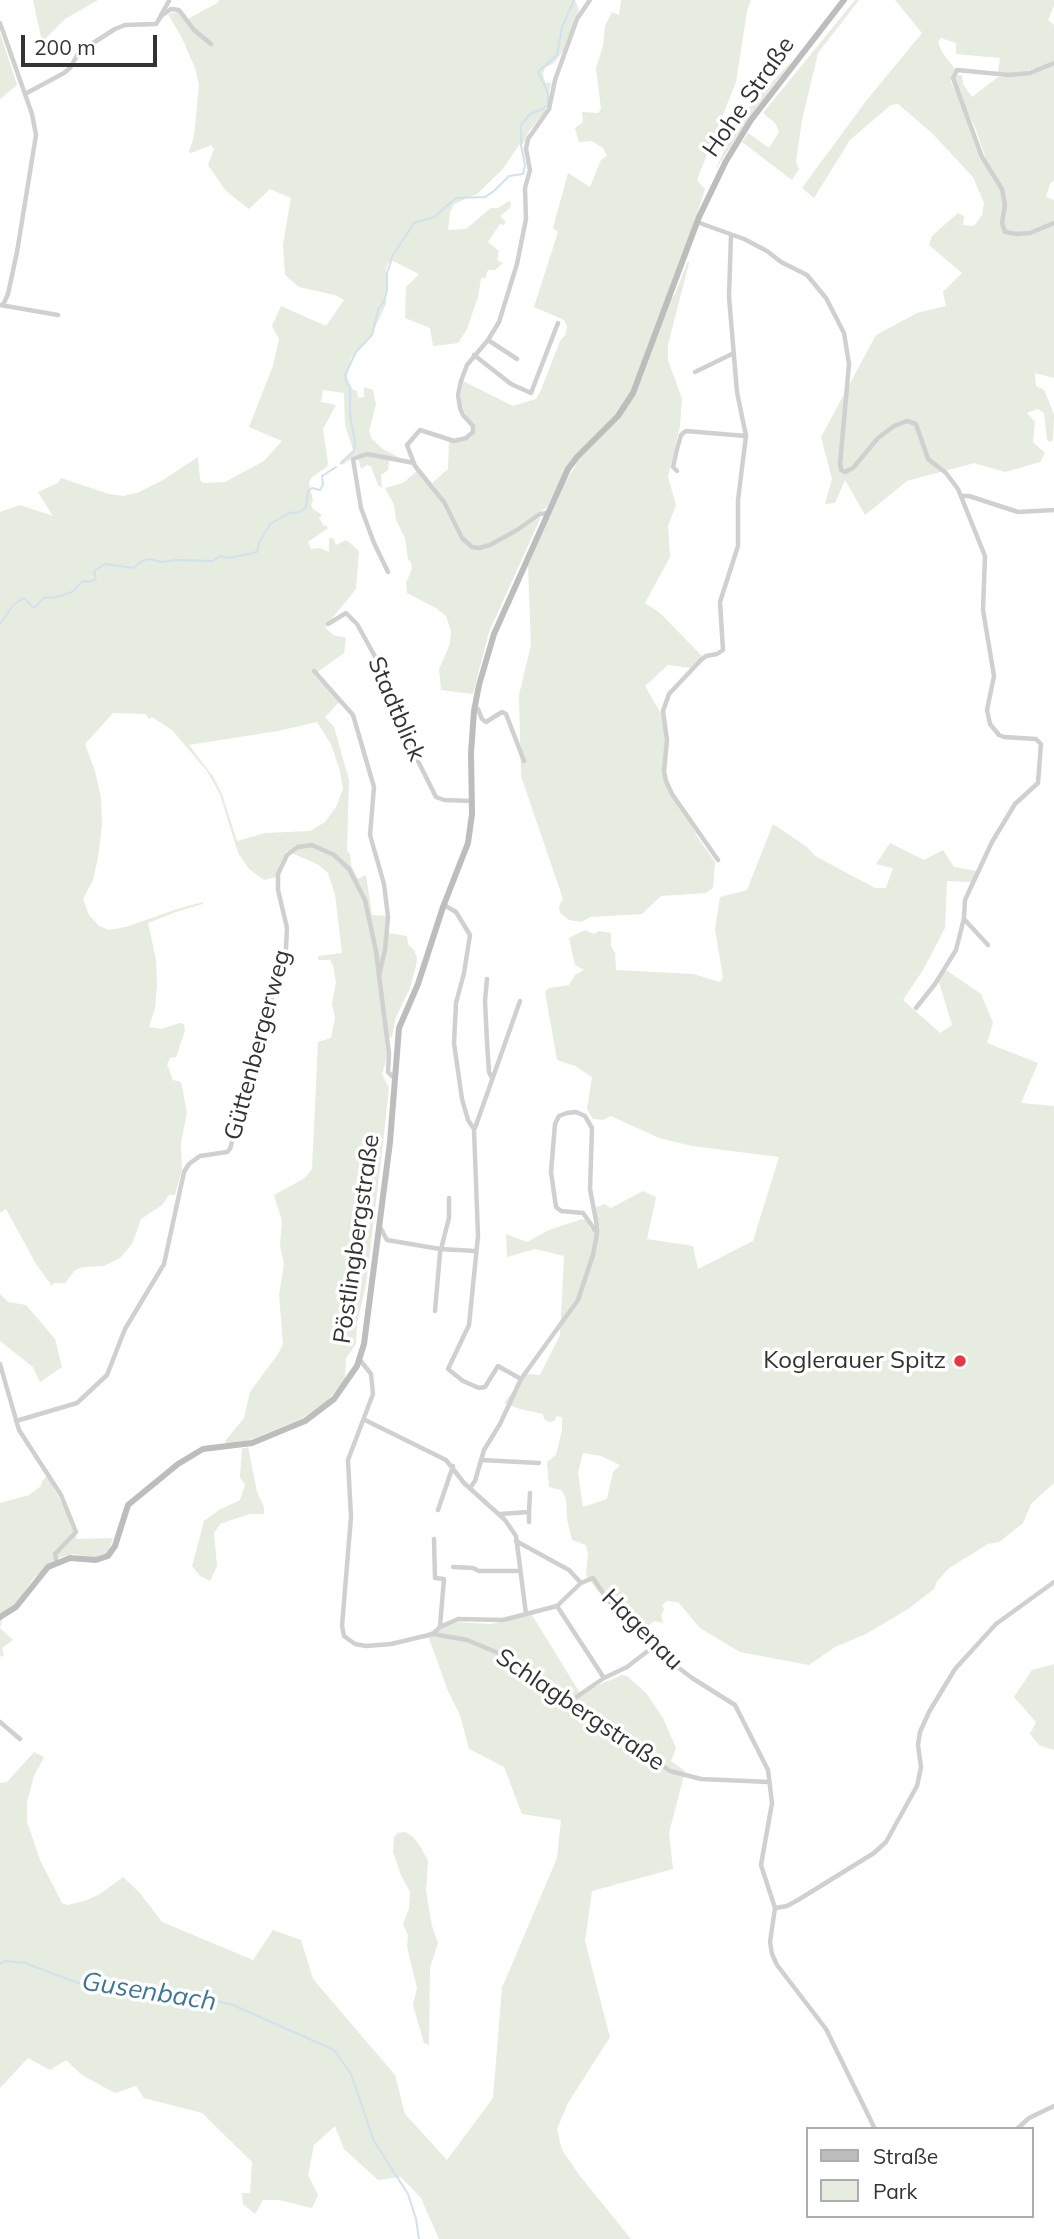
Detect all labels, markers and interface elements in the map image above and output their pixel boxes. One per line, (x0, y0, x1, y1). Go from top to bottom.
scale bar (24, 21, 161, 65)
street label: Hohe Straße (697, 31, 801, 163)
text: 200 m (34, 34, 96, 60)
street label: Stadtblick (361, 652, 431, 766)
street label: Güttenbergerweg (219, 947, 297, 1143)
street label: Pöstlingbergstraße (328, 1133, 386, 1345)
place label: Koglerauer Spitz (763, 1347, 946, 1375)
marker: Koglerauer Spitz (952, 1353, 968, 1369)
street label: Hagenau (596, 1584, 688, 1676)
street label: Schlagbergstraße (490, 1643, 670, 1777)
water label: Gusenbach (80, 1966, 218, 2018)
legend (806, 2127, 1033, 2218)
text: Straße (873, 2143, 938, 2169)
text: Park (873, 2178, 917, 2204)

